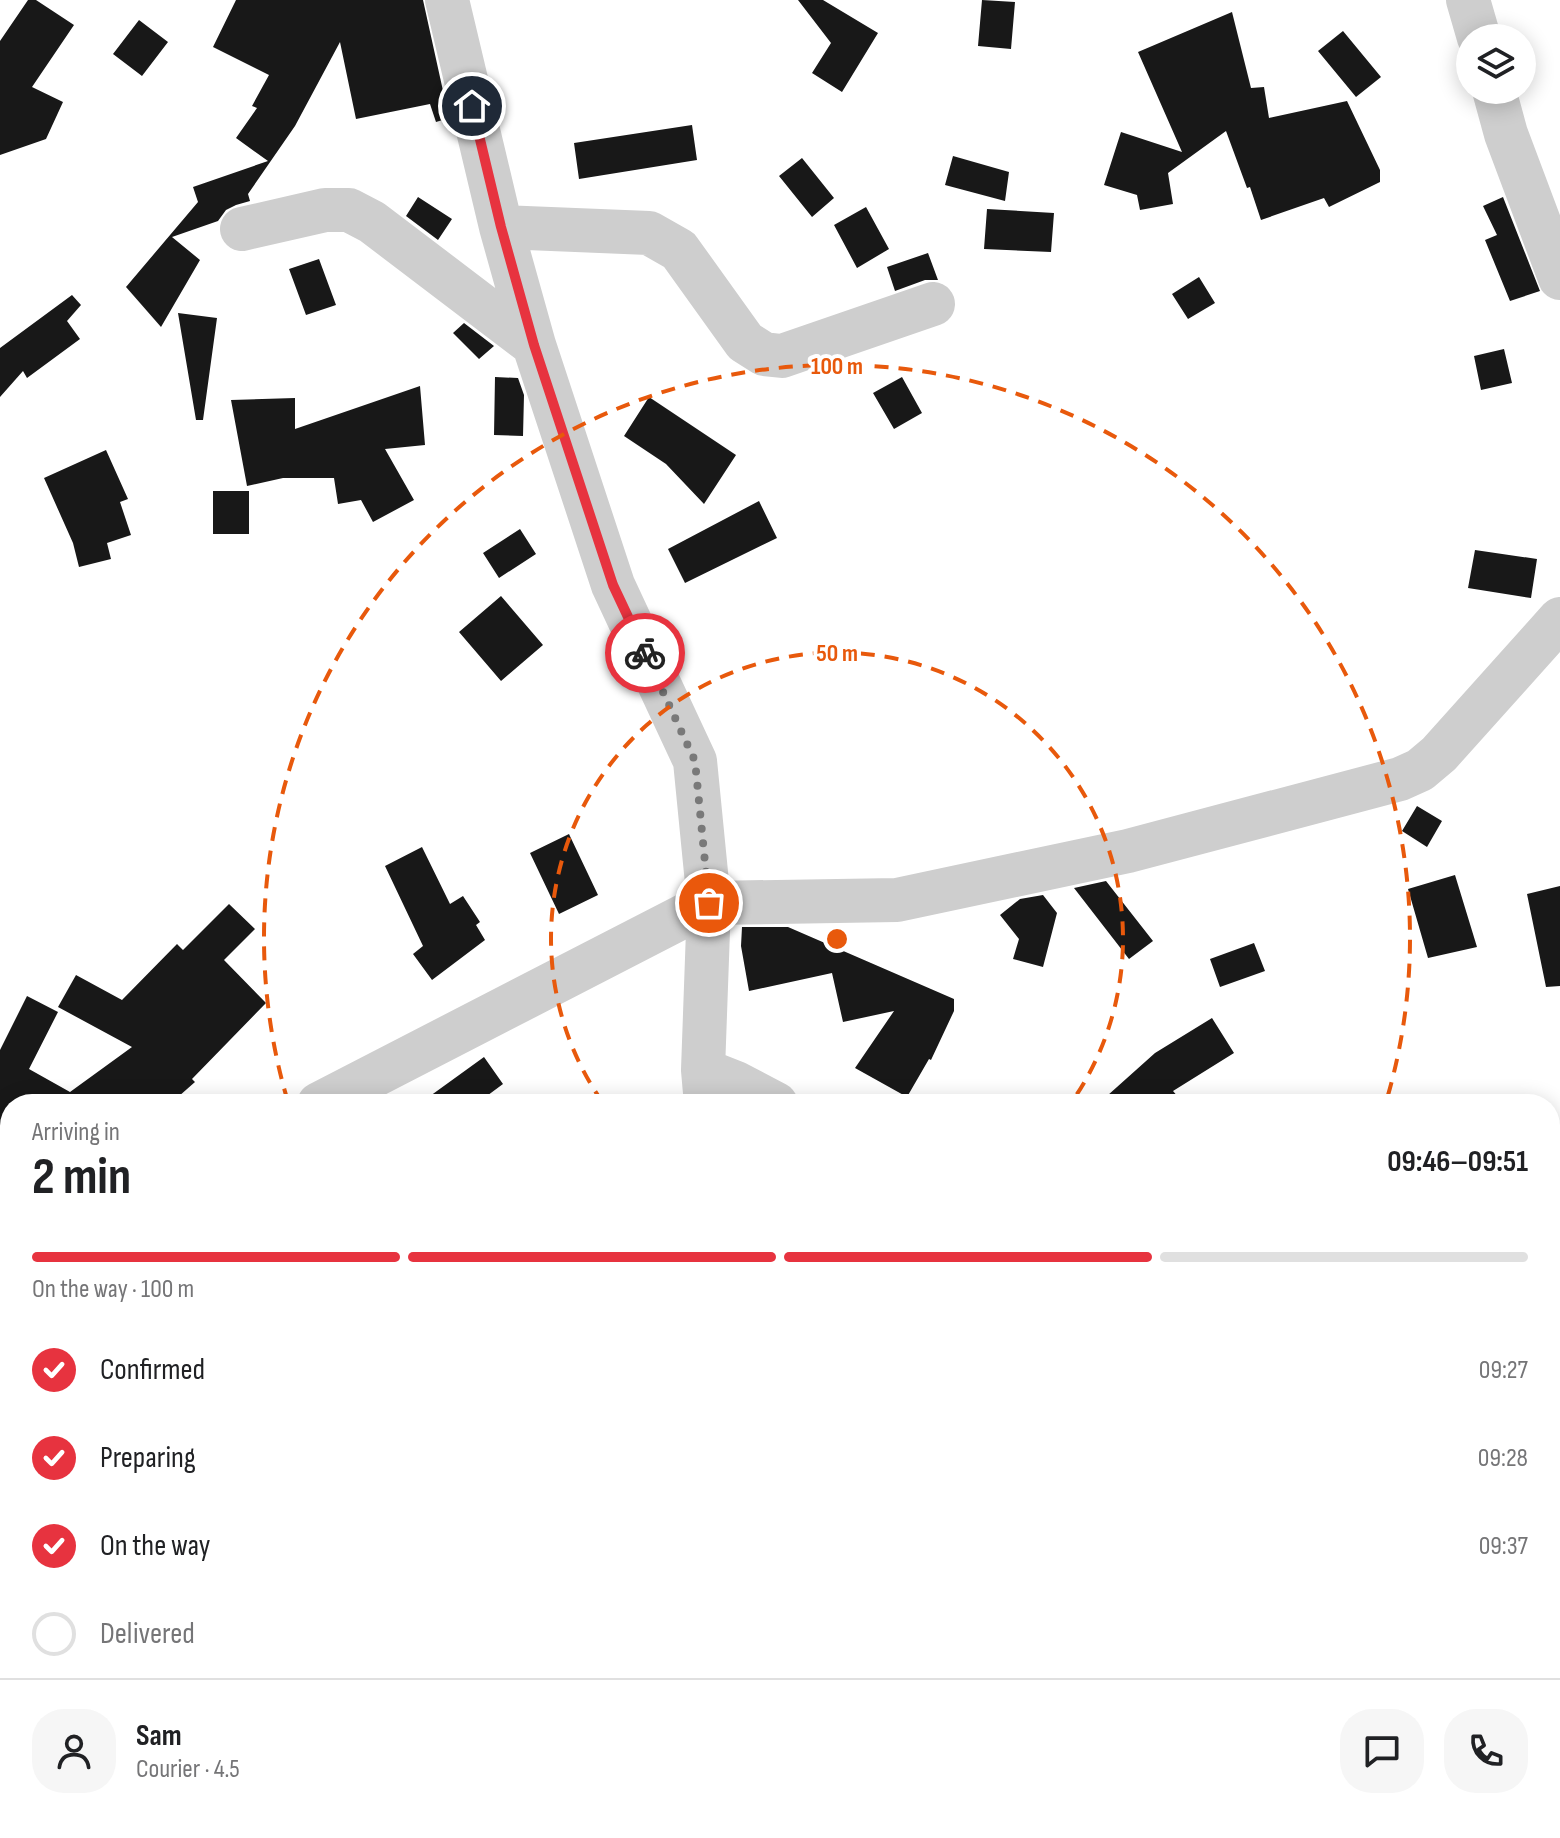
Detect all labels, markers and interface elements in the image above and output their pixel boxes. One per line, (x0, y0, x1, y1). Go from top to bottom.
map controls (1456, 24, 1536, 104)
button: layers (1456, 24, 1536, 104)
pin (438, 72, 506, 140)
icon: home (450, 84, 494, 128)
text: 100 m (811, 352, 863, 381)
courier (605, 613, 685, 693)
icon: bike (623, 631, 667, 675)
text: 50 m (816, 639, 858, 668)
pin (675, 869, 743, 937)
icon: bag (687, 881, 731, 925)
centre of rings (823, 925, 851, 953)
text: Arriving in (32, 1117, 120, 1148)
text: 09:46–09:51 (1387, 1144, 1528, 1180)
text: 2 min (32, 1146, 131, 1209)
text: On the way · 100 m (32, 1274, 194, 1305)
icon: check (32, 1348, 76, 1392)
text: Confirmed (100, 1352, 205, 1388)
text: 09:27 (1479, 1355, 1528, 1386)
icon: check (32, 1436, 76, 1480)
text: Preparing (100, 1440, 196, 1476)
text: 09:28 (1478, 1443, 1528, 1474)
icon: check (32, 1524, 76, 1568)
text: On the way (100, 1528, 210, 1564)
text: 09:37 (1479, 1531, 1528, 1562)
text: Delivered (100, 1616, 195, 1652)
button: person (32, 1709, 116, 1793)
button: chat (1340, 1709, 1424, 1793)
button: phone (1444, 1709, 1528, 1793)
text: Sam (136, 1718, 182, 1754)
text: Courier · 4.5 (136, 1754, 240, 1785)

